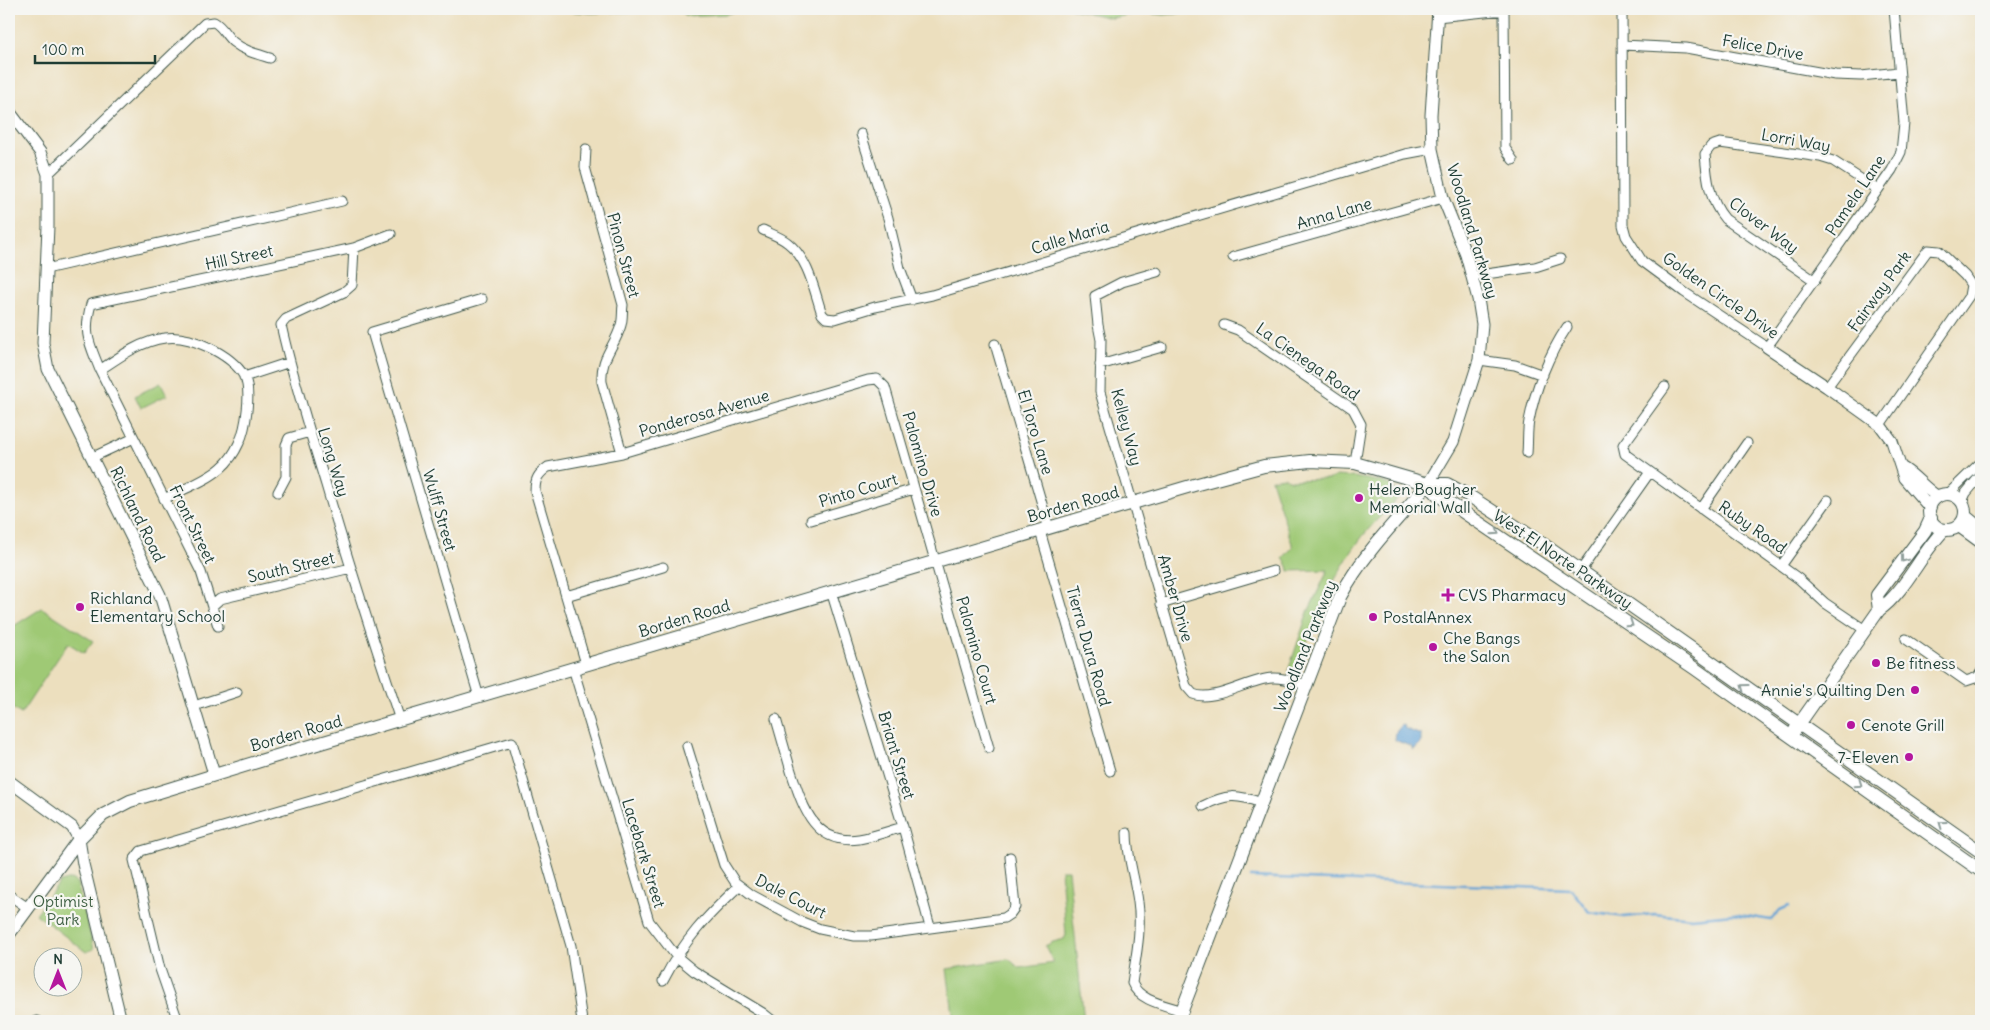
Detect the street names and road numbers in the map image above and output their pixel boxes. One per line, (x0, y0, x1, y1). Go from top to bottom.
street label: Felice Drive (1721, 30, 1805, 64)
street label: Lorri Way (1760, 124, 1832, 156)
street label: Pamela Lane (1821, 151, 1889, 239)
street label: Woodland Parkway (1443, 161, 1503, 301)
street label: Clover Way (1725, 192, 1803, 258)
street label: Anna Lane (1294, 193, 1374, 233)
street label: Pinon Street (603, 210, 645, 300)
street label: Calle Maria (1029, 216, 1111, 258)
street label: Hill Street (203, 240, 275, 274)
street label: Golden Circle Drive (1659, 247, 1783, 343)
street label: Fairway Park (1843, 247, 1915, 335)
street label: La Cienega Road (1252, 318, 1364, 404)
street label: Ponderosa Avenue (636, 385, 772, 441)
street label: Kelley Way (1107, 386, 1147, 468)
street label: El Toro Lane (1014, 387, 1058, 477)
street label: Palomino Drive (898, 409, 948, 519)
street label: Long Way (314, 425, 354, 499)
street label: Richland Road (106, 463, 170, 565)
street label: Wulff Street (419, 467, 461, 554)
street label: Pinto Court (816, 468, 900, 511)
street label: Borden Road (1025, 481, 1121, 527)
street label: Front Street (165, 482, 221, 567)
street label: Ruby Road (1715, 496, 1791, 558)
street label: West El Norte Parkway (1490, 505, 1636, 613)
street label: South Street (246, 547, 337, 587)
street label: Amber Drive (1154, 552, 1198, 644)
street label: Woodland Parkway (1269, 577, 1341, 715)
street label: Tierra Dura Road (1062, 584, 1116, 708)
street label: Palomino Court (952, 594, 1002, 707)
street label: Borden Road (636, 595, 732, 641)
street label: Briant Street (874, 709, 920, 802)
street label: Borden Road (248, 710, 344, 756)
street label: Lacebark Street (618, 796, 670, 911)
street label: Dale Court (752, 870, 830, 923)

